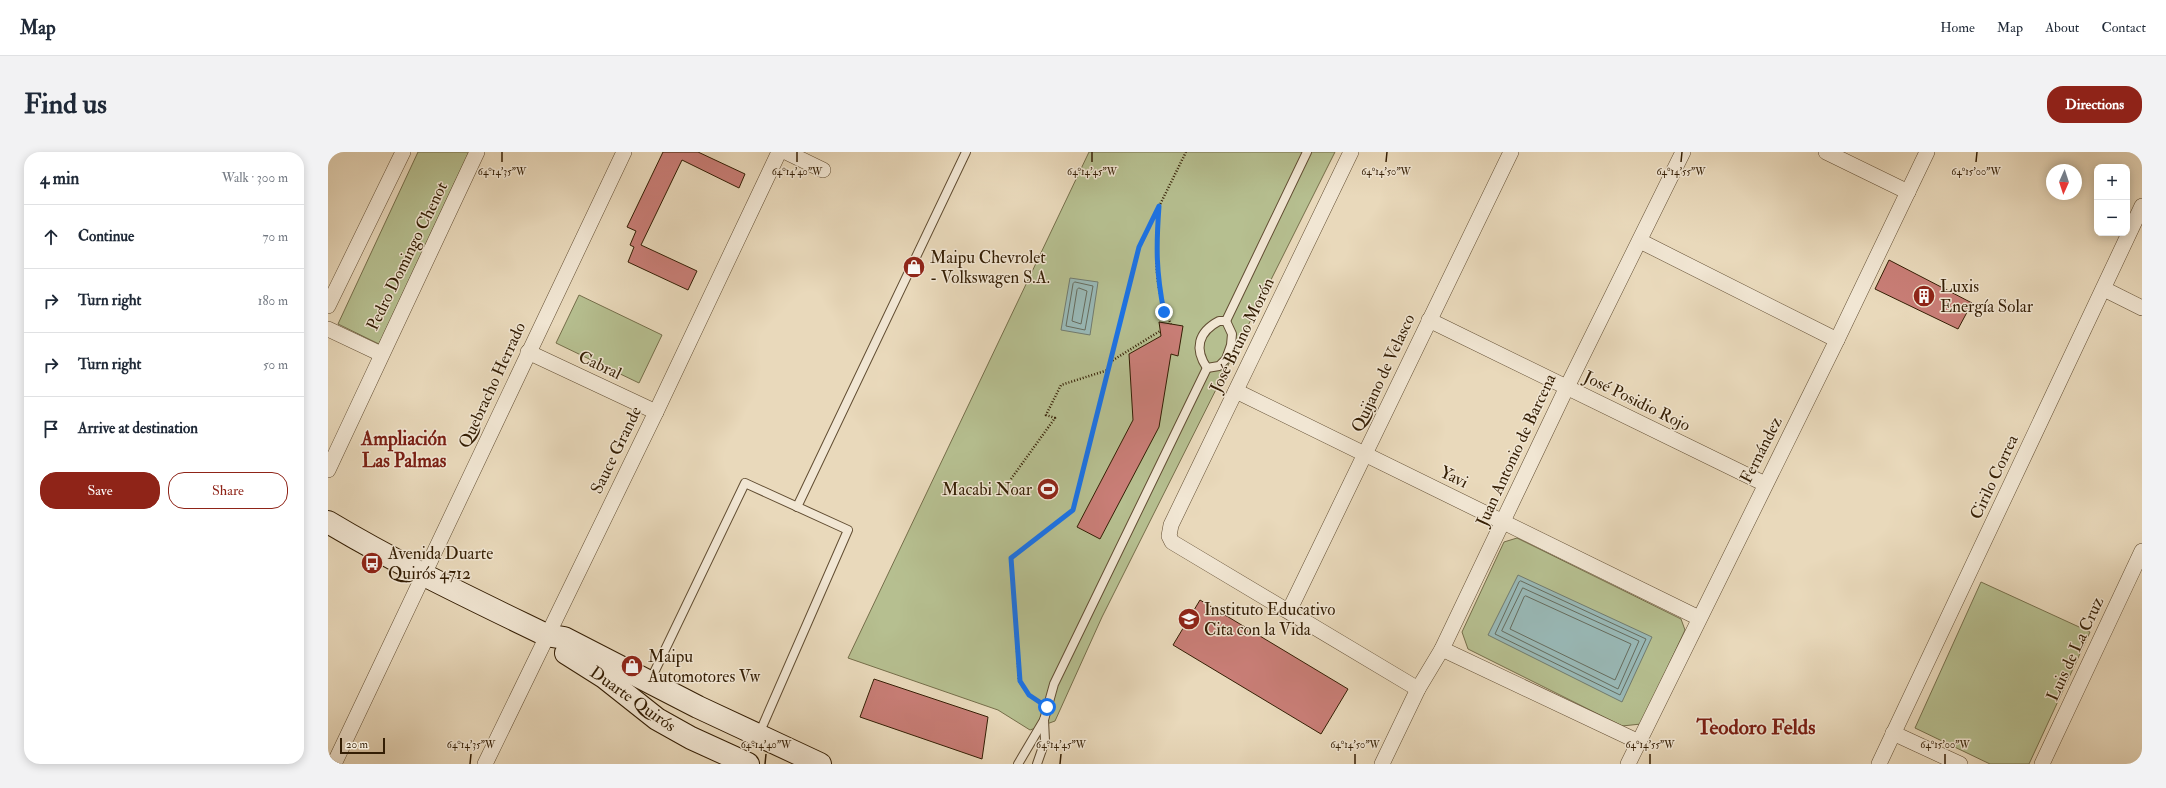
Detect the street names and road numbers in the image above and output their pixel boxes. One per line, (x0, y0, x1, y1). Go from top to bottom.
street label: Pedro Domingo Chenot (362, 178, 452, 334)
street label: José Bruno Morón (1205, 274, 1280, 397)
street label: Quijano de Velasco (1346, 311, 1420, 435)
street label: Quebracho Herrado (454, 319, 530, 451)
street label: Cabral (575, 346, 626, 384)
street label: José Posidio Rojo (1579, 366, 1694, 437)
street label: Juan Antonio de Barcena (1471, 369, 1562, 531)
street label: Sauce Grande (586, 403, 646, 497)
street label: Fernández (1735, 413, 1787, 487)
street label: Cirilo Correa (1965, 430, 2023, 523)
street label: Yavi (1436, 461, 1472, 493)
street label: Luis de La Cruz (2042, 594, 2108, 704)
street label: Duarte Quirós (586, 662, 680, 736)

